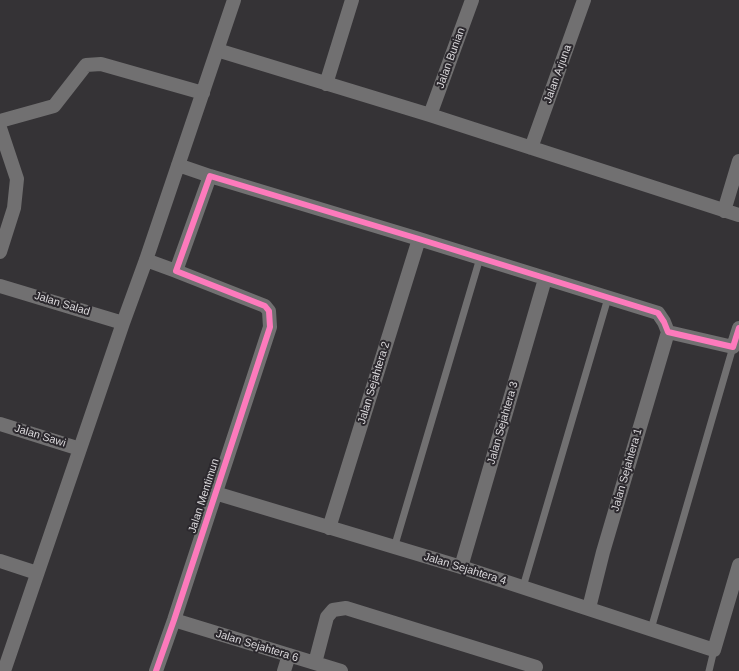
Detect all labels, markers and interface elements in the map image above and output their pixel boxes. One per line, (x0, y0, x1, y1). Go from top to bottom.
street label: Jalan Bunian (434, 26, 468, 90)
street label: Jalan Arjuna (541, 43, 575, 105)
street label: Jalan Salad (33, 289, 91, 319)
street label: Jalan Sejahtera 2 (355, 340, 393, 426)
street label: Jalan Sejahtera 3 (485, 380, 521, 466)
street label: Jalan Sawi (13, 422, 67, 450)
street label: Jalan Sejahtera 1 (609, 427, 645, 513)
street label: Jalan Mentimun (186, 457, 222, 535)
street label: Jalan Sejahtera 4 (422, 550, 508, 588)
street label: Jalan Sejahtera 6 (214, 627, 300, 665)

